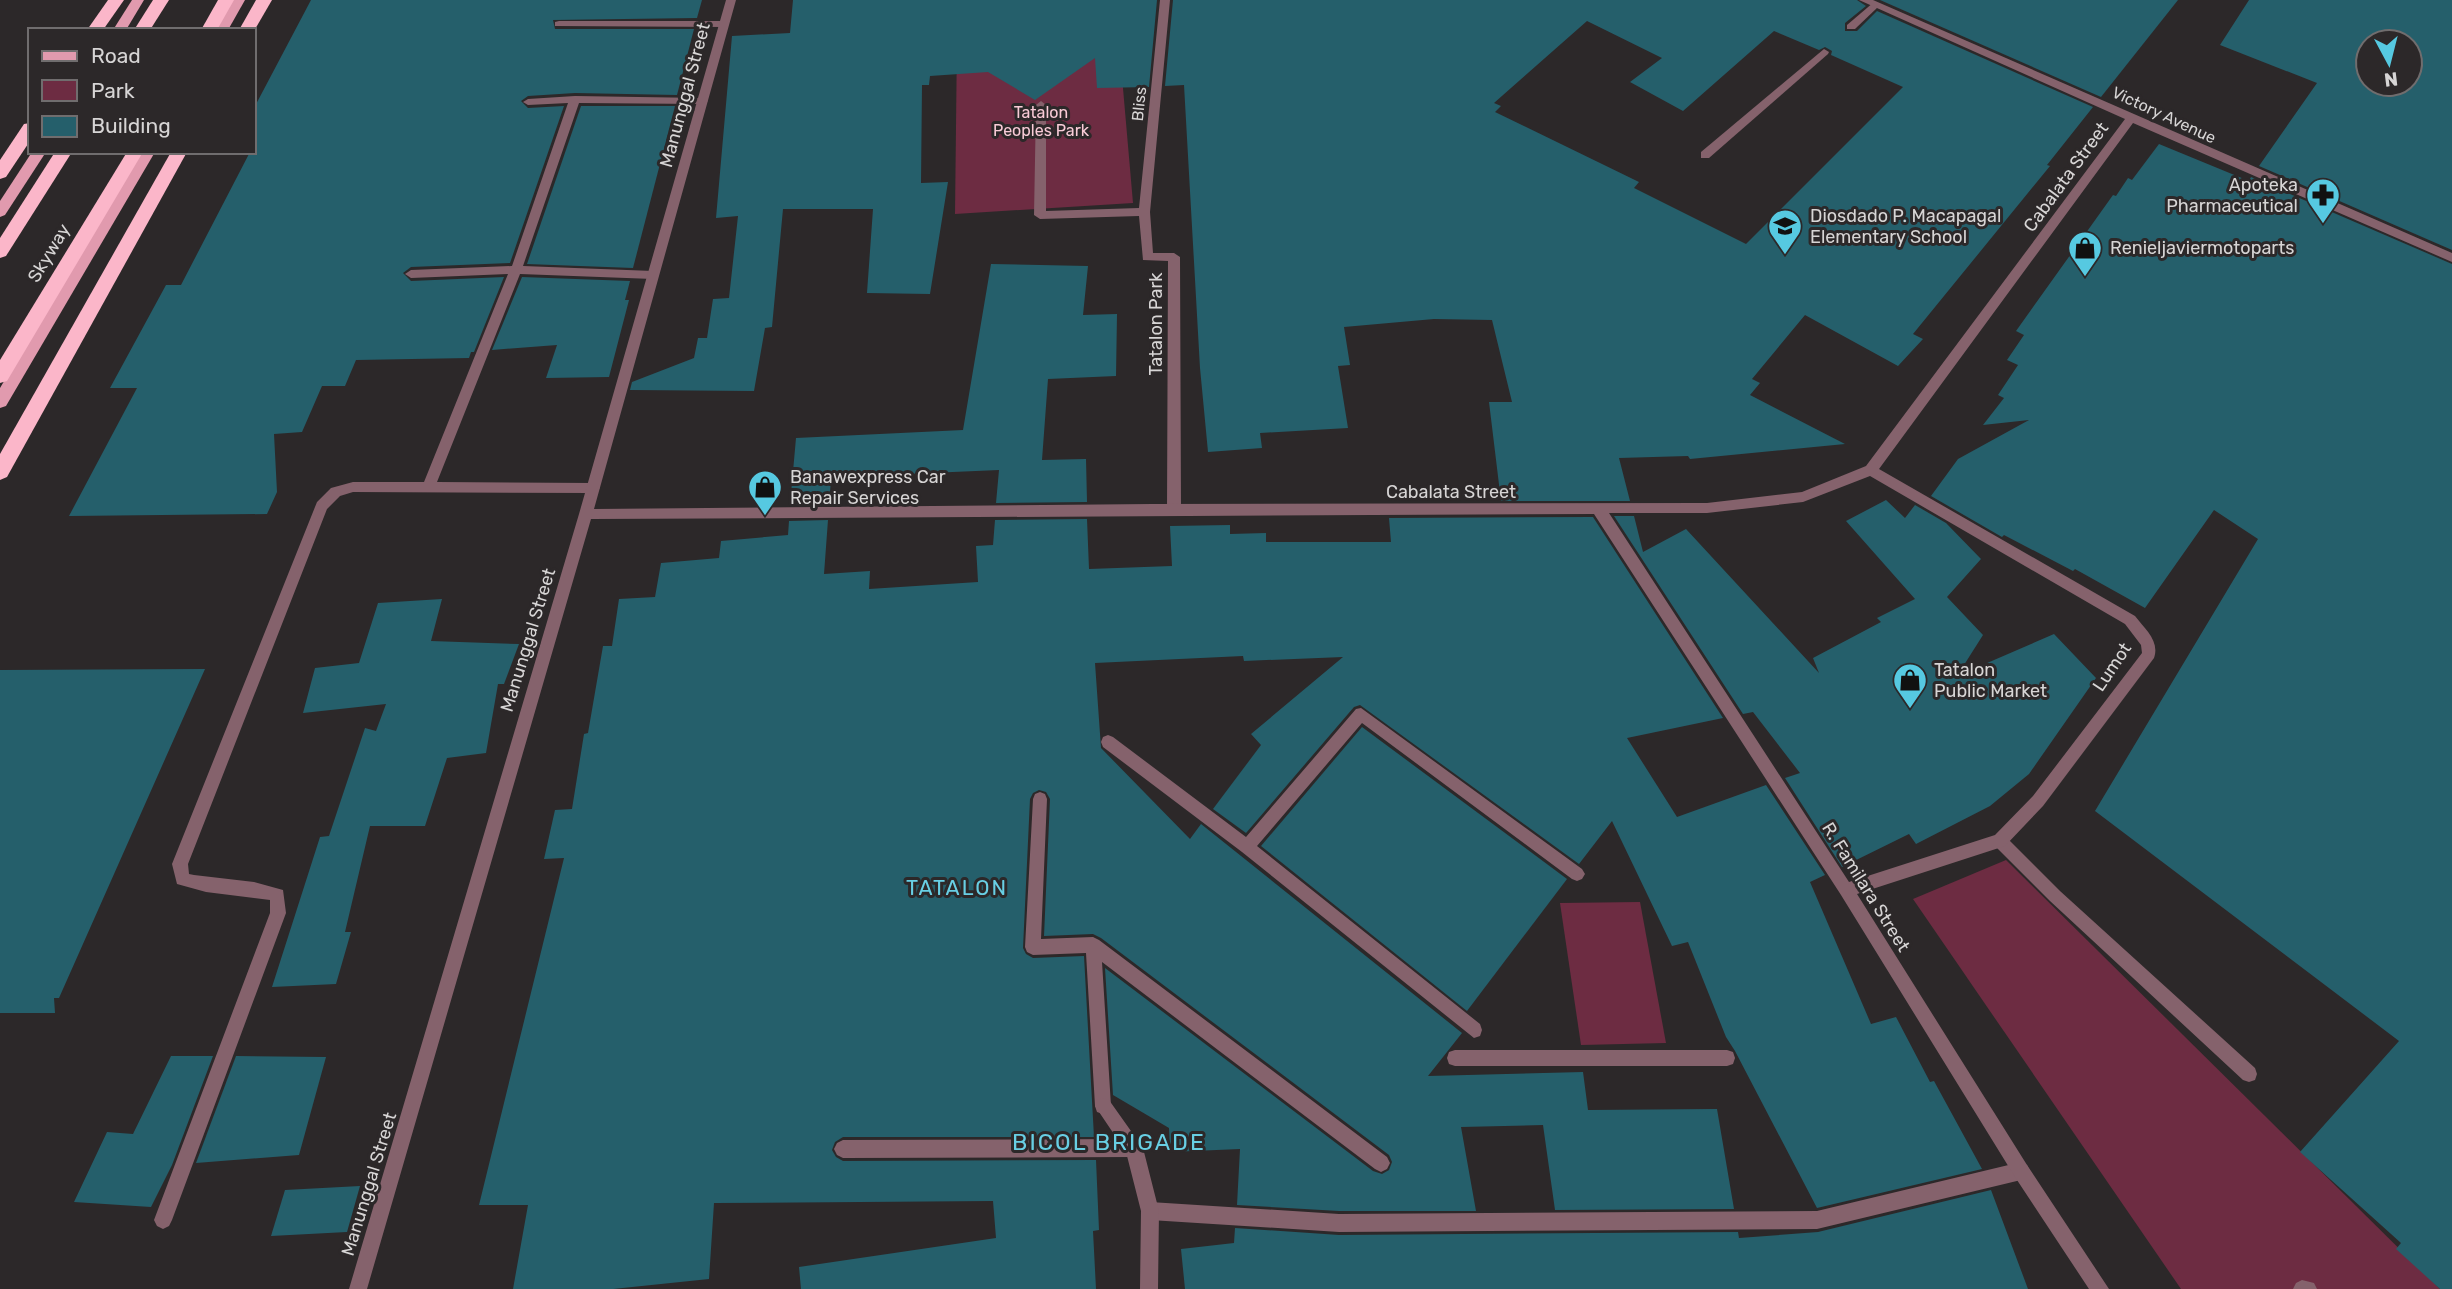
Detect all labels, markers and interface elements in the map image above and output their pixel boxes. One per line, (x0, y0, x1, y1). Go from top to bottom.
street label: Manunggal Street (655, 20, 715, 170)
legend (28, 28, 256, 154)
north arrow (2354, 28, 2424, 98)
text: Road (91, 43, 141, 68)
text: N (2383, 67, 2399, 92)
text: Park (91, 78, 135, 103)
street label: Victory Avenue (2109, 83, 2219, 147)
street label: Bliss (1128, 86, 1150, 122)
park label: Tatalon Peoples Park (993, 103, 1090, 140)
text: Building (91, 113, 171, 138)
street label: Cabalata Street (2019, 118, 2113, 236)
place label: Apoteka Pharmaceutical (2166, 174, 2298, 217)
pharmacy icon: Apoteka Pharmaceutical (2304, 176, 2342, 225)
place label: Diosdado P. Macapagal Elementary School (1810, 205, 2001, 248)
school or university icon: Diosdado P. Macapagal Elementary School (1766, 207, 1804, 256)
street label: Skyway (23, 220, 75, 286)
shop icon: Renieljaviermotoparts (2066, 229, 2104, 278)
place label: Renieljaviermotoparts (2110, 237, 2294, 259)
street label: Tatalon Park (1145, 272, 1167, 376)
place label: Banawexpress Car Repair Services (790, 466, 946, 509)
shop icon: Banawexpress Car Repair Services (746, 468, 784, 517)
street label: Cabalata Street (1386, 481, 1516, 503)
street label: Manunggal Street (496, 565, 560, 715)
street label: Lumot (2088, 638, 2136, 696)
place label: Tatalon Public Market (1934, 659, 2047, 702)
shop icon: Tatalon Public Market (1891, 661, 1929, 710)
street label: R. Familara Street (1817, 818, 1915, 956)
district label: TATALON (906, 875, 1008, 900)
street label: Manunggal Street (337, 1109, 401, 1259)
district label: BICOL BRIGADE (1012, 1128, 1206, 1156)

